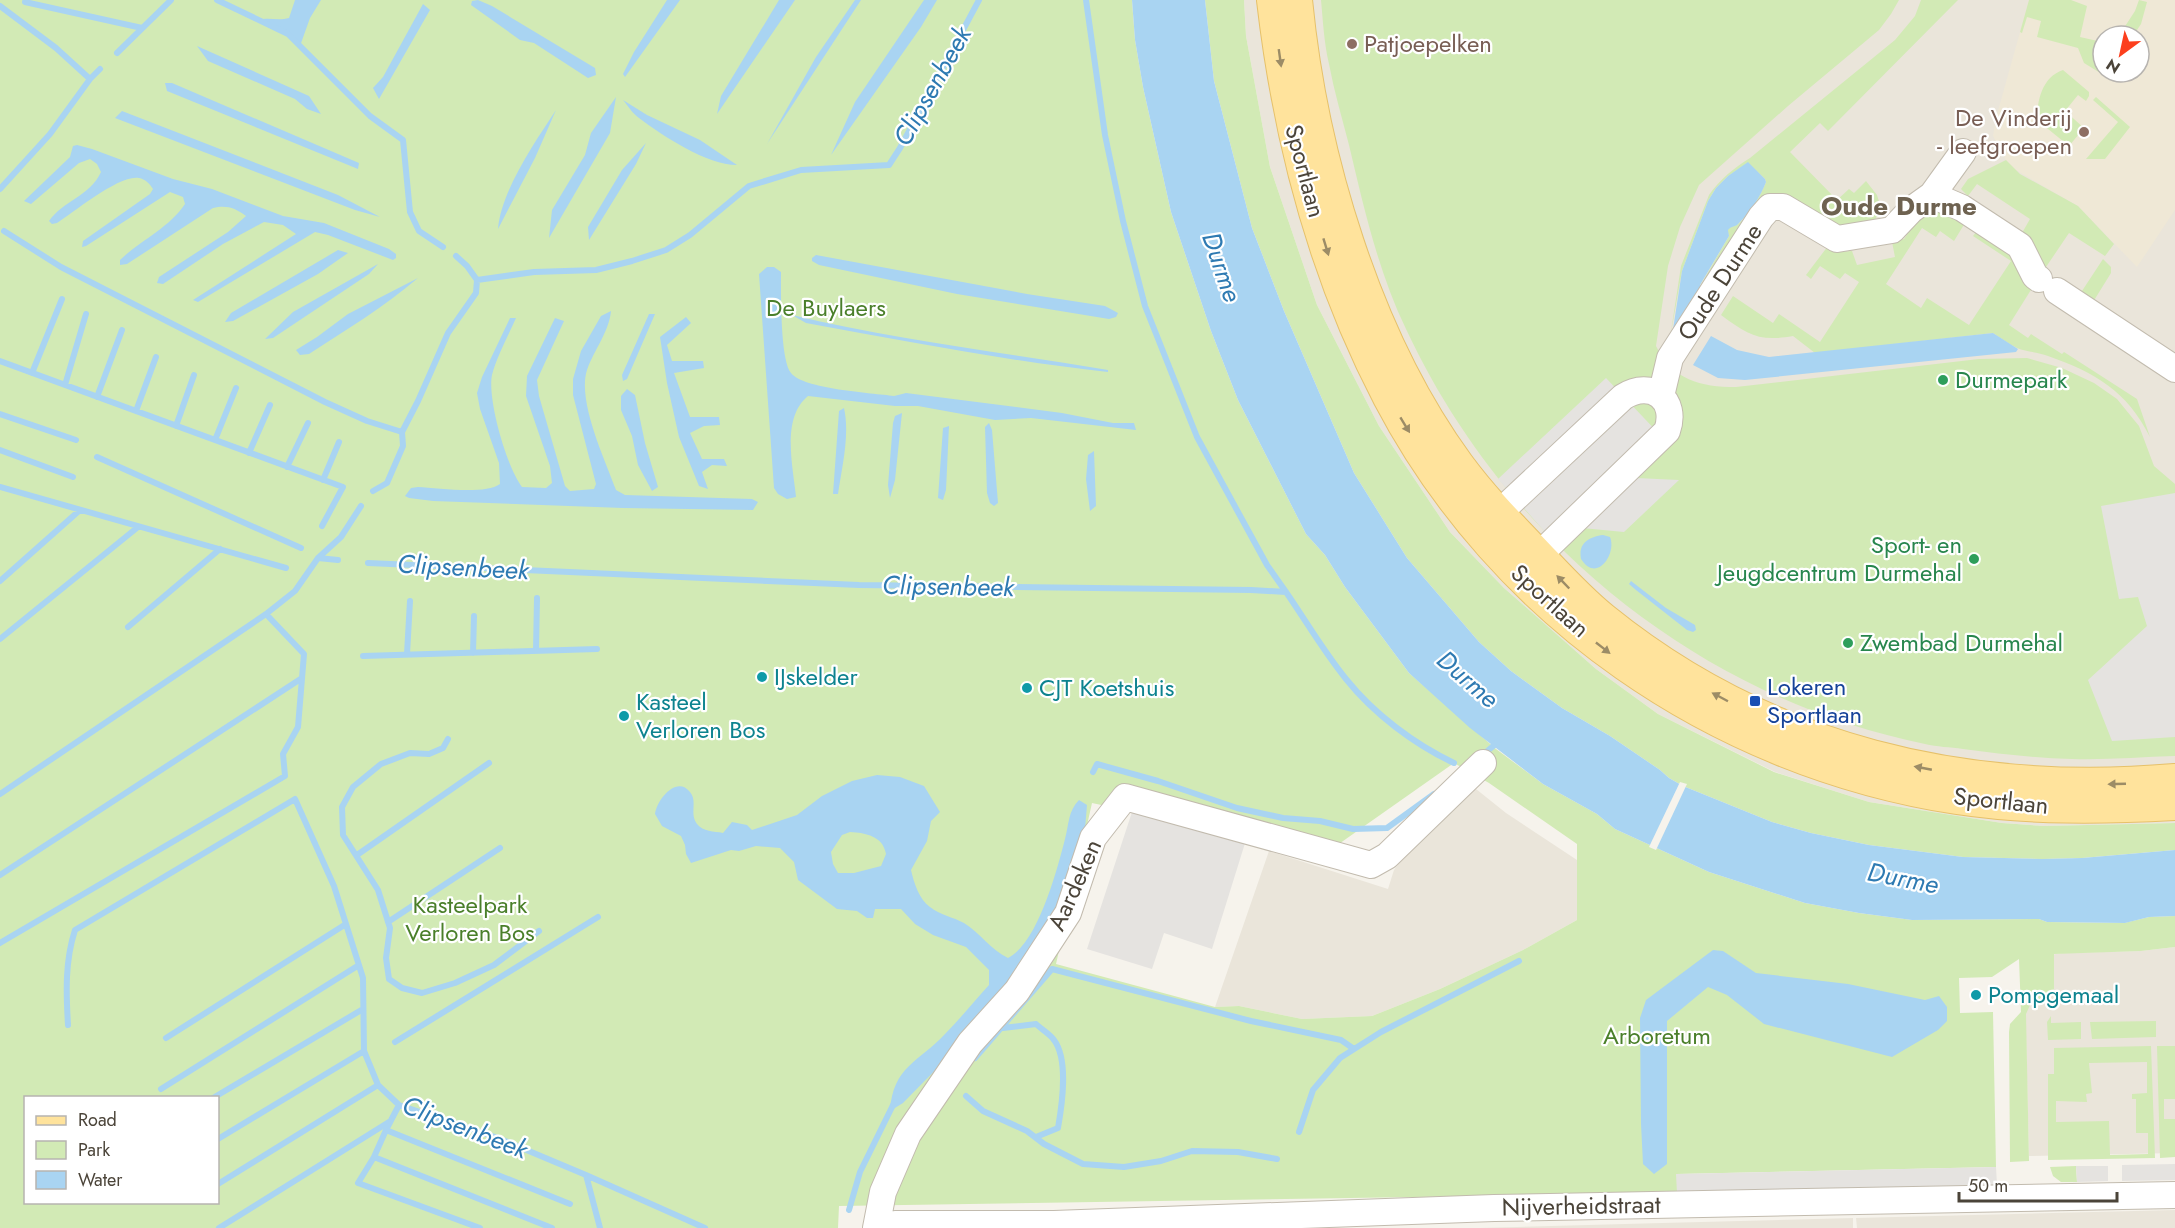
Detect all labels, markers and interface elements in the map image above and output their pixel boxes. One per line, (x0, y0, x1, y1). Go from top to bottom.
water label: Clipsenbeek (883, 17, 982, 153)
north arrow (2091, 24, 2151, 84)
place label: Patjoepelken (1364, 26, 1492, 61)
marker: Patjoepelken (1345, 37, 1359, 51)
one-way arrow (1276, 49, 1285, 68)
text: N (2102, 53, 2125, 79)
place label: De Vinderij - leefgroepen (1937, 100, 2072, 163)
street label: Sportlaan (1276, 120, 1335, 221)
marker: De Vinderij - leefgroepen (2077, 125, 2091, 139)
district label: Oude Durme (1821, 187, 1977, 225)
street label: Oude Durme (1669, 216, 1770, 347)
water label: Durme (1192, 227, 1252, 307)
one-way arrow (1322, 238, 1331, 256)
park label: De Buylaers (766, 290, 886, 325)
place label: Durmepark (1955, 362, 2068, 397)
marker: Durmepark (1936, 373, 1950, 387)
one-way arrow (1399, 417, 1410, 433)
place label: Sport- en Jeugdcentrum Durmehal (1714, 527, 1962, 590)
water label: Clipsenbeek (396, 545, 532, 590)
marker: Sport- en Jeugdcentrum Durmehal (1967, 552, 1981, 566)
street label: Sportlaan (1503, 556, 1597, 645)
water label: Clipsenbeek (882, 566, 1016, 606)
one-way arrow (1557, 575, 1571, 589)
place label: Zwembad Durmehal (1860, 625, 2063, 660)
marker: Zwembad Durmehal (1841, 636, 1855, 650)
water label: Durme (1428, 641, 1508, 717)
one-way arrow (1595, 641, 1611, 654)
place label: IJskelder (774, 659, 858, 694)
place label: Lokeren Sportlaan (1767, 669, 1862, 732)
marker: IJskelder (755, 670, 769, 684)
place label: CJT Koetshuis (1039, 670, 1174, 705)
marker: CJT Koetshuis (1020, 681, 1034, 695)
place label: Kasteel Verloren Bos (636, 684, 765, 747)
one-way arrow (1711, 692, 1728, 702)
marker: Lokeren Sportlaan (1748, 694, 1762, 708)
marker: Kasteel Verloren Bos (617, 709, 631, 723)
one-way arrow (1913, 763, 1932, 772)
street label: Sportlaan (1952, 778, 2050, 823)
one-way arrow (2107, 779, 2126, 789)
street label: Aardeken (1039, 833, 1110, 936)
water label: Durme (1864, 853, 1942, 903)
park label: Kasteelpark Verloren Bos (405, 887, 535, 950)
place label: Pompgemaal (1988, 977, 2119, 1012)
marker: Pompgemaal (1969, 988, 1983, 1002)
park label: Arboretum (1603, 1018, 1711, 1053)
water label: Clipsenbeek (397, 1086, 535, 1169)
legend (24, 1096, 219, 1204)
text: Road (78, 1107, 117, 1133)
text: Park (78, 1137, 110, 1163)
scale bar (1959, 1165, 2116, 1203)
text: Water (78, 1167, 123, 1193)
text: 50 m (1968, 1173, 2008, 1199)
street label: Nijverheidstraat (1501, 1187, 1661, 1224)

